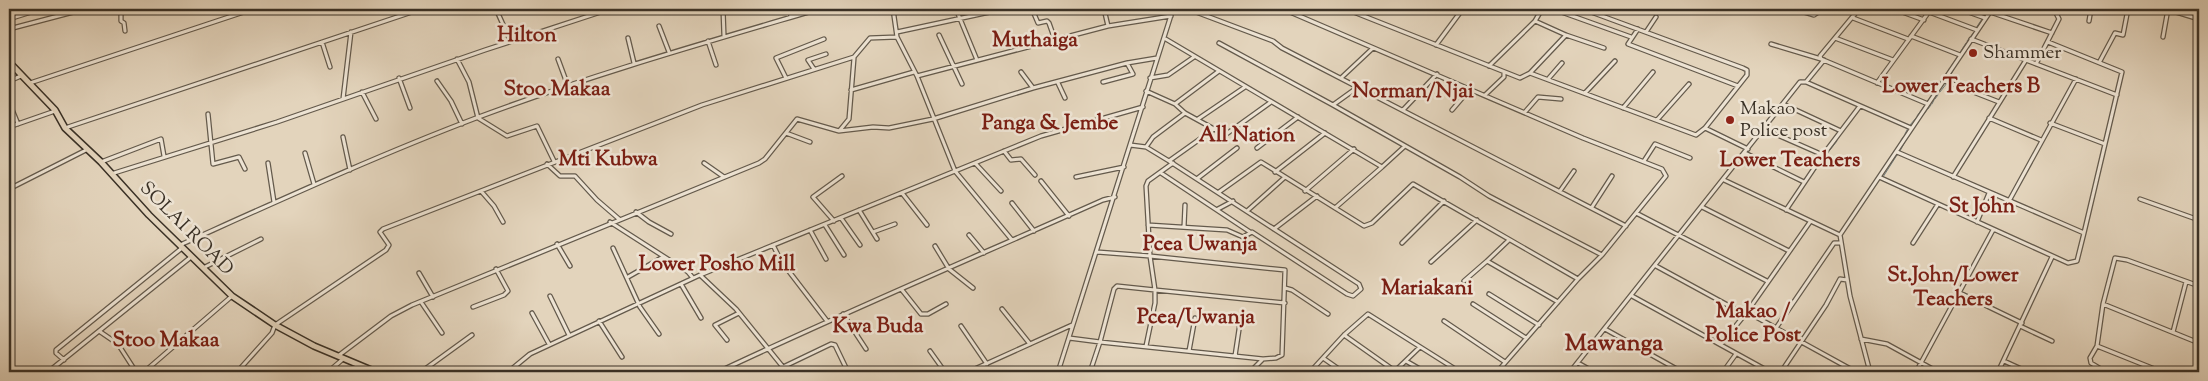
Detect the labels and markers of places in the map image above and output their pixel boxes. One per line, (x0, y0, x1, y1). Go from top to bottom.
place label: Shammer (1983, 40, 2061, 67)
marker: Shammer (1967, 47, 1979, 59)
place label: Makao Police post (1740, 96, 1828, 145)
marker: Makao Police post (1724, 114, 1736, 126)

